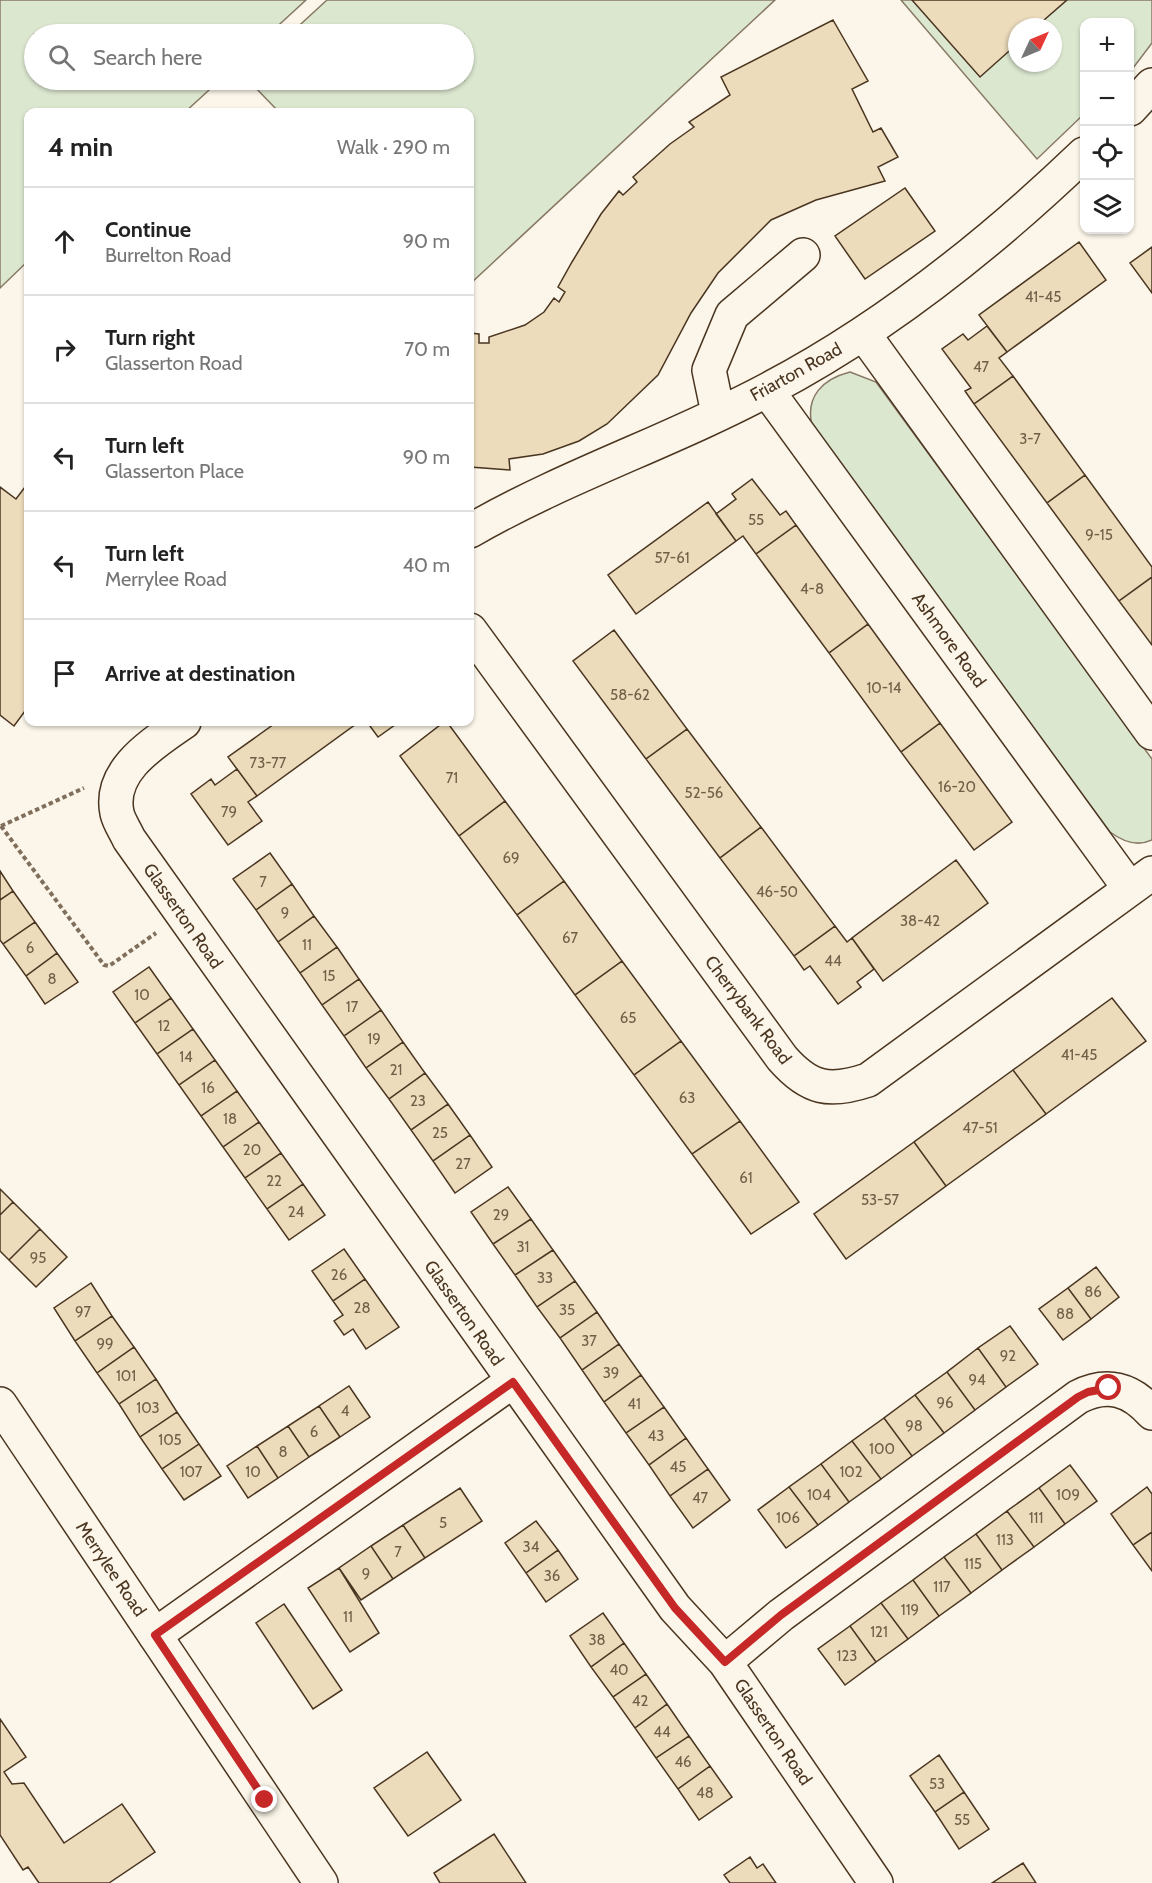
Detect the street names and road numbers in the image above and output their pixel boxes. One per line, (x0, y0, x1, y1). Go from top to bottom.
street label: Friarton Road (746, 338, 846, 406)
street label: Ashmore Road (907, 588, 991, 692)
street label: Glasserton Road (139, 859, 227, 973)
street label: Cherrybank Road (700, 951, 796, 1069)
street label: Glasserton Road (420, 1256, 508, 1370)
street label: Merrylee Road (71, 1517, 151, 1621)
street label: Glasserton Road (729, 1675, 817, 1789)

